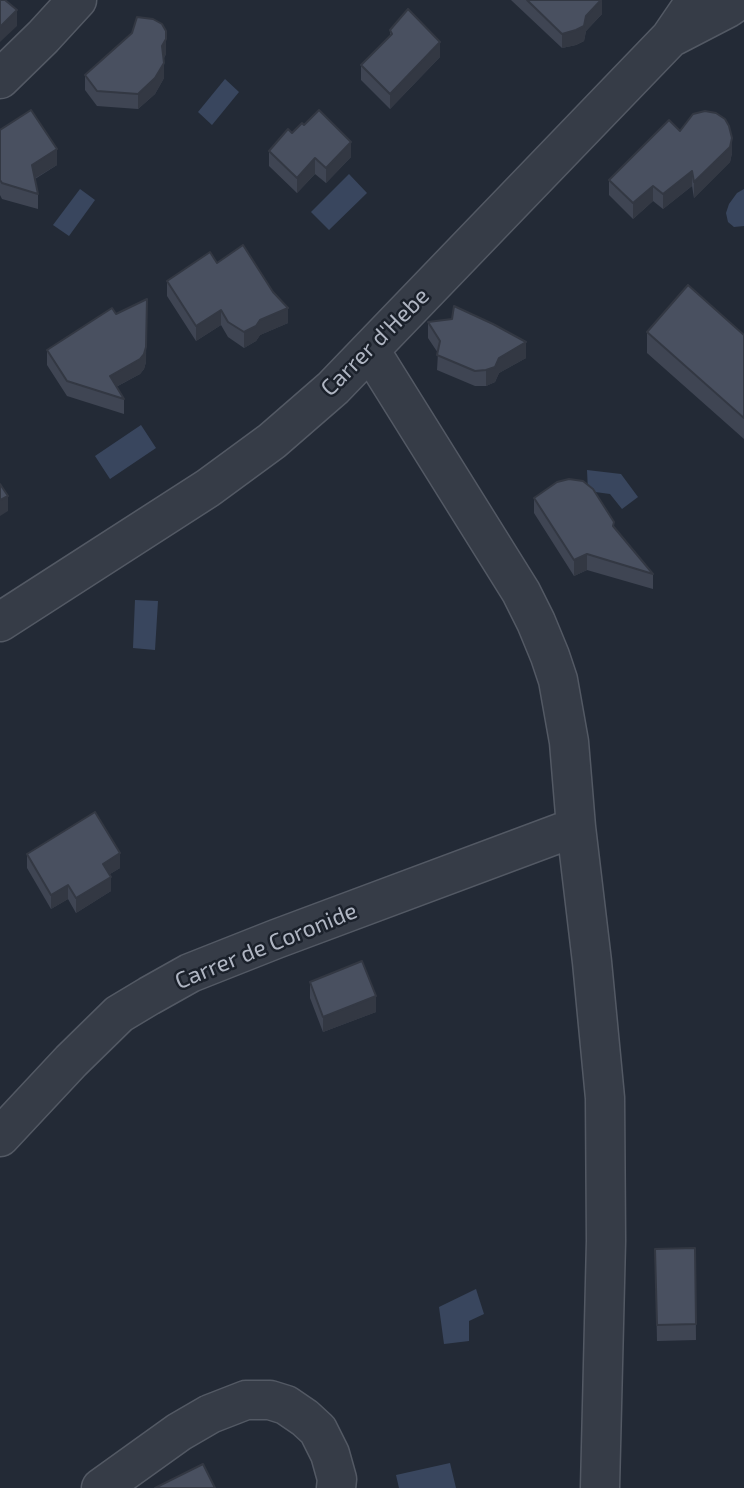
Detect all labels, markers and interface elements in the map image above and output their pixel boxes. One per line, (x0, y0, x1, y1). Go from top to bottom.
street label: Carrer d'Hebe (315, 282, 435, 402)
street label: Carrer de Coronide (171, 897, 361, 995)

